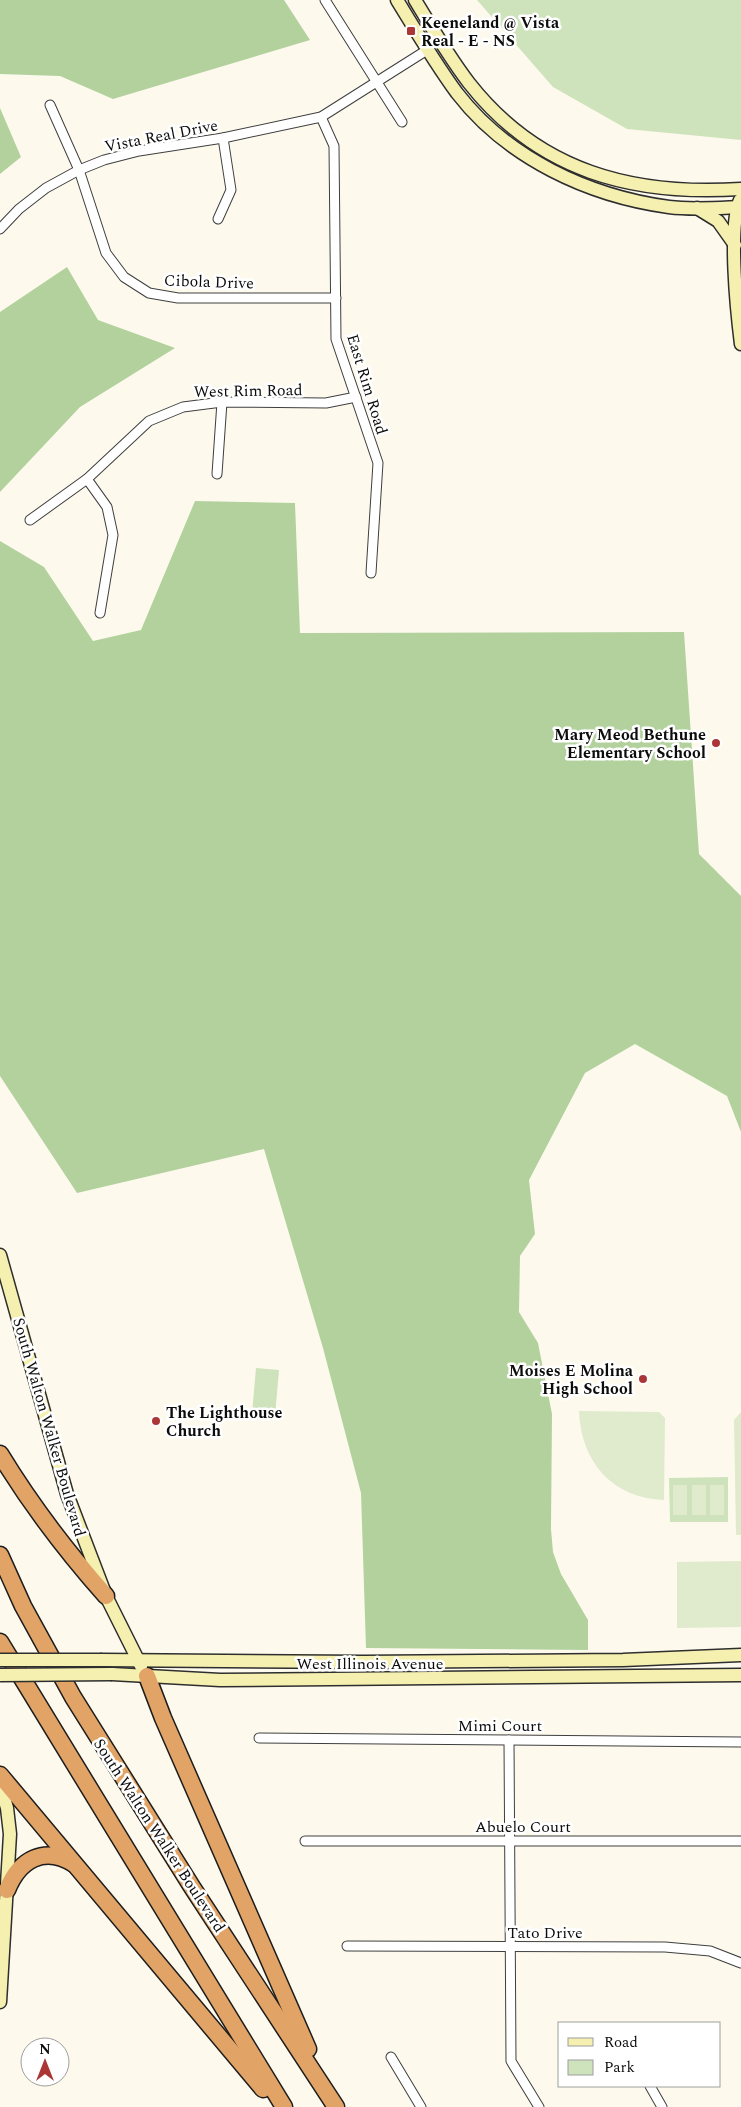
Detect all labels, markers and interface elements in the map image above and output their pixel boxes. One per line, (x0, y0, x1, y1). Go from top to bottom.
place label: Keeneland @ Vista Real - E - NS (421, 11, 560, 53)
marker: Keeneland @ Vista Real - E - NS (405, 25, 417, 37)
street label: Vista Real Drive (102, 113, 220, 159)
street label: Cibola Drive (164, 268, 254, 296)
street label: East Rim Road (340, 331, 394, 438)
street label: West Rim Road (193, 378, 303, 404)
place label: Mary Meod Bethune Elementary School (554, 723, 706, 765)
marker: Mary Meod Bethune Elementary School (710, 737, 722, 749)
street label: South Walton Walker Boulevard (6, 1315, 92, 1540)
place label: Moises E Molina High School (509, 1359, 634, 1401)
marker: Moises E Molina High School (637, 1373, 649, 1385)
place label: The Lighthouse Church (166, 1401, 282, 1443)
marker: The Lighthouse Church (150, 1415, 162, 1427)
street label: West Illinois Avenue (297, 1652, 443, 1676)
street label: Mimi Court (458, 1714, 542, 1738)
street label: South Walton Walker Boulevard (87, 1734, 231, 1937)
street label: Abuelo Court (475, 1815, 571, 1839)
street label: Tato Drive (507, 1921, 583, 1945)
legend (558, 2022, 721, 2087)
text: Road (604, 2031, 638, 2054)
north arrow (20, 2037, 70, 2087)
text: N (39, 2039, 51, 2060)
text: Park (604, 2056, 635, 2079)

